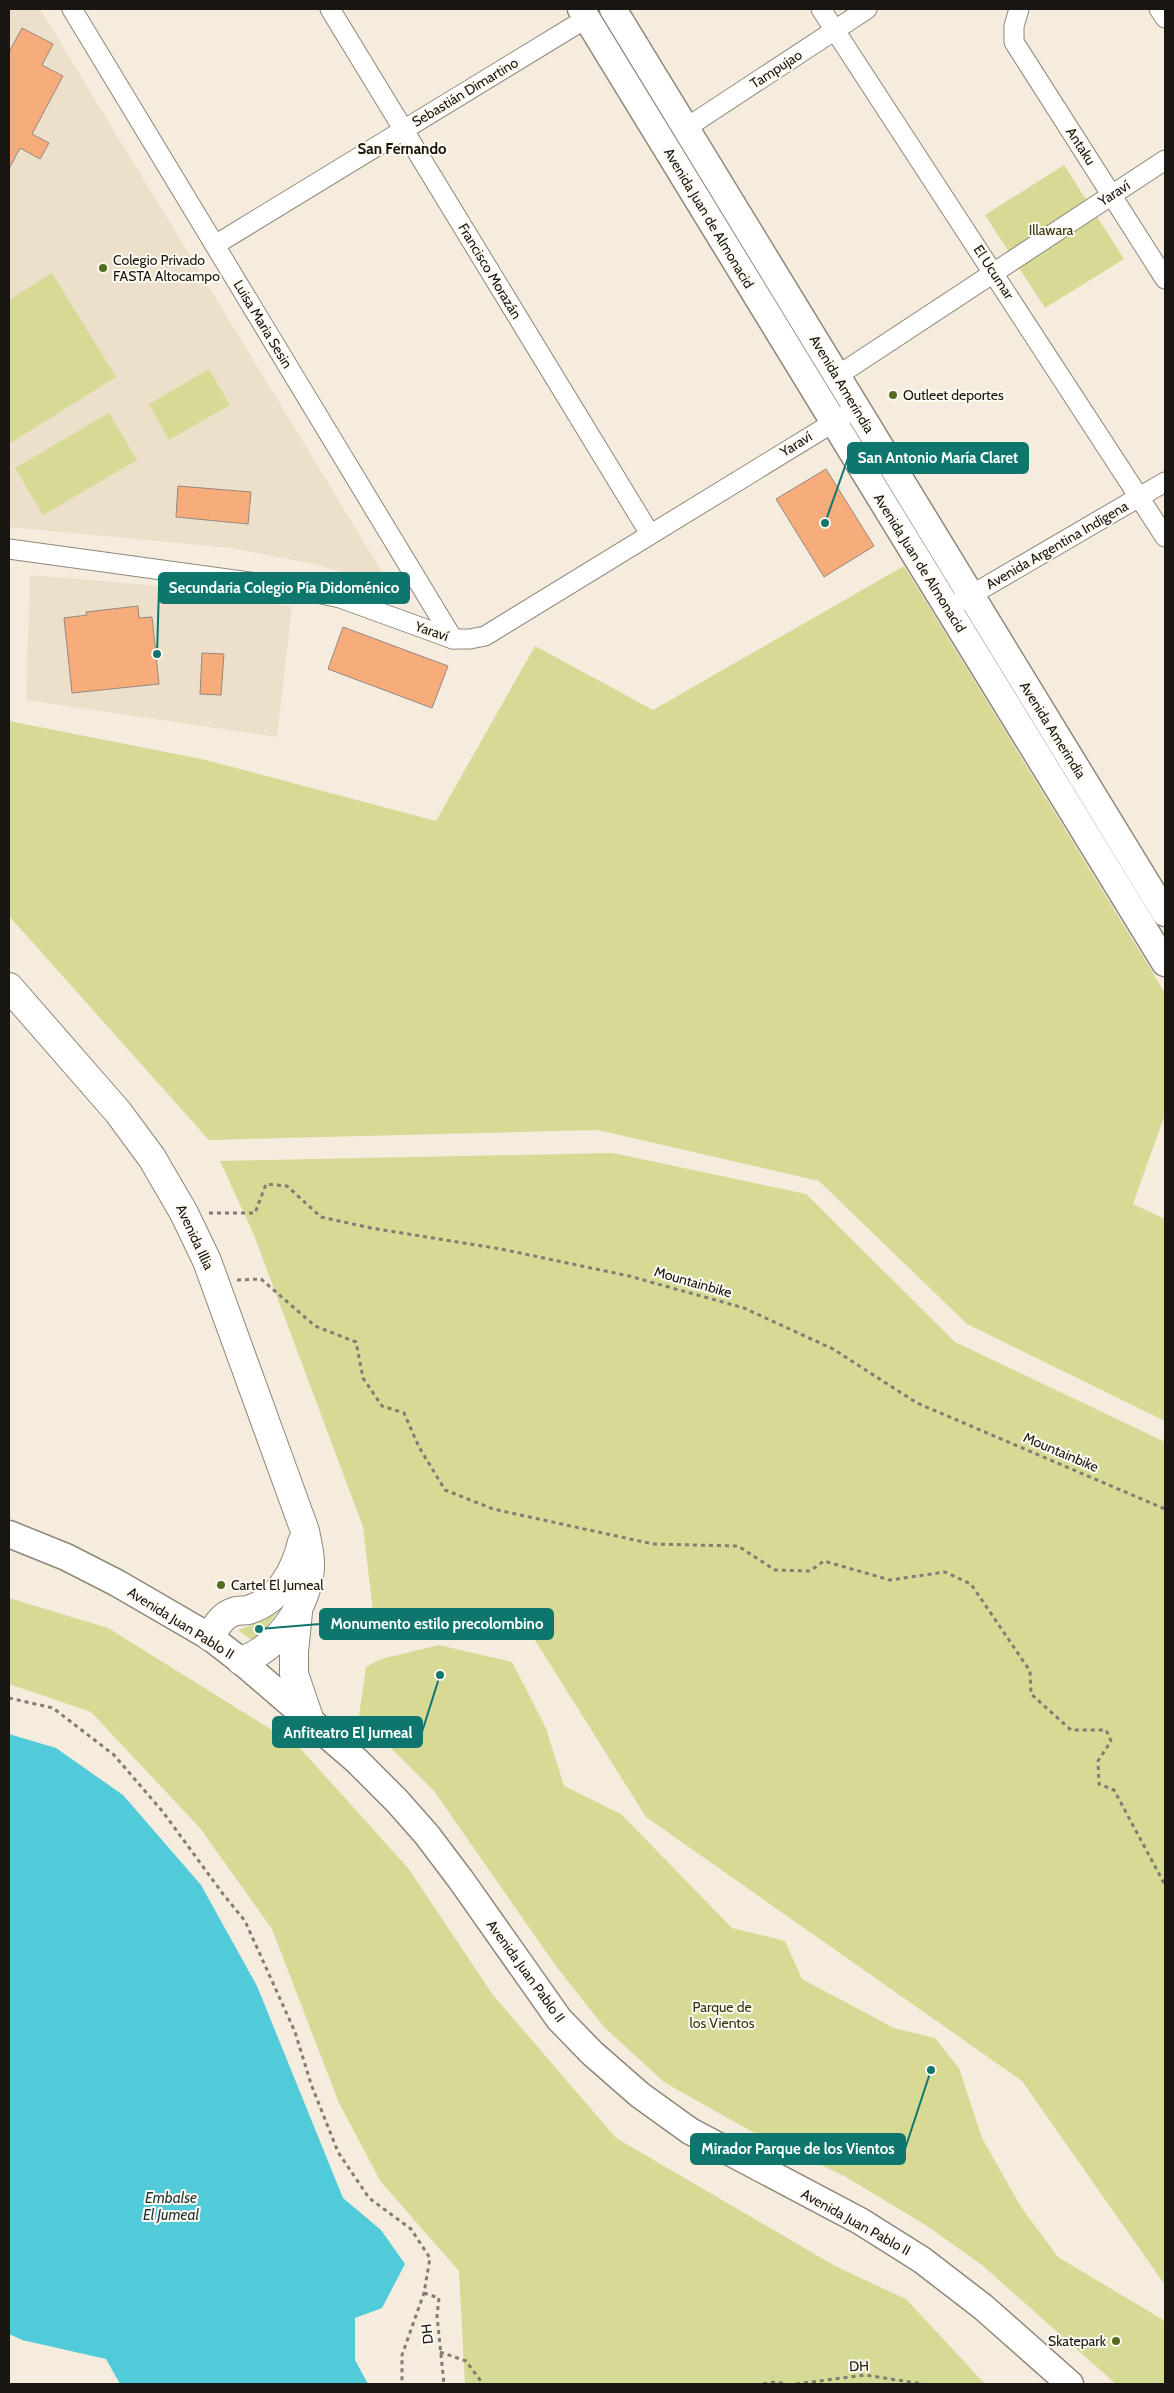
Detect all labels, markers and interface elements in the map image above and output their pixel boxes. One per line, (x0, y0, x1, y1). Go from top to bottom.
street label: Tampujao (747, 45, 806, 92)
street label: Sebastián Dimartino (409, 53, 522, 131)
street label: Antaku (1062, 124, 1100, 168)
district label: San Fernando (358, 140, 447, 158)
street label: Avenida Juan de Almonacid (660, 145, 758, 291)
street label: Yaraví (1094, 176, 1133, 210)
street label: Francisco Morazán (454, 220, 526, 322)
park label: Illawara (1029, 221, 1073, 239)
street label: El Ucumar (970, 241, 1019, 303)
place label: Colegio Privado FASTA Altocampo (113, 251, 220, 285)
marker: Colegio Privado FASTA Altocampo (97, 262, 109, 274)
street label: Luisa Maria Sesin (230, 276, 297, 372)
street label: Avenida Amerindia (806, 332, 879, 437)
place label: Outleet deportes (903, 386, 1004, 404)
marker: Outleet deportes (887, 389, 899, 401)
street label: Yaraví (776, 427, 815, 461)
callout: San Antonio María Claret (848, 443, 1028, 473)
text: San Antonio María Claret (858, 449, 1018, 467)
street label: Avenida Juan de Almonacid (870, 490, 970, 636)
street label: Avenida Argentina Indígena (983, 497, 1132, 593)
callout: Secundaria Colegio Pía Didoménico (159, 573, 409, 603)
text: Secundaria Colegio Pía Didoménico (169, 579, 400, 597)
street label: Yaraví (412, 617, 451, 645)
street label: Avenida Amerindia (1016, 678, 1090, 782)
street label: Avenida Illia (172, 1201, 218, 1273)
street label: Mountainbike (652, 1262, 734, 1302)
street label: Mountainbike (1021, 1428, 1101, 1476)
place label: Cartel El Jumeal (231, 1576, 324, 1594)
marker: Cartel El Jumeal (215, 1579, 227, 1591)
street label: Avenida Juan Pablo II (124, 1583, 238, 1663)
callout: Monumento estilo precolombino (320, 1609, 553, 1639)
text: Monumento estilo precolombino (331, 1615, 544, 1633)
callout: Anfiteatro El Jumeal (273, 1717, 422, 1747)
text: Anfiteatro El Jumeal (284, 1724, 413, 1742)
street label: Avenida Juan Pablo II (483, 1916, 569, 2026)
park label: Parque de los Vientos (689, 1998, 755, 2032)
callout: Mirador Parque de los Vientos (691, 2134, 905, 2164)
text: Mirador Parque de los Vientos (701, 2140, 895, 2158)
street label: Avenida Juan Pablo II (798, 2184, 914, 2260)
water label: Embalse El Jumeal (143, 2189, 199, 2224)
street label: DH (417, 2323, 437, 2345)
place label: Skatepark (1048, 2332, 1107, 2350)
marker: Skatepark (1110, 2335, 1122, 2347)
street label: DH (849, 2357, 869, 2375)

